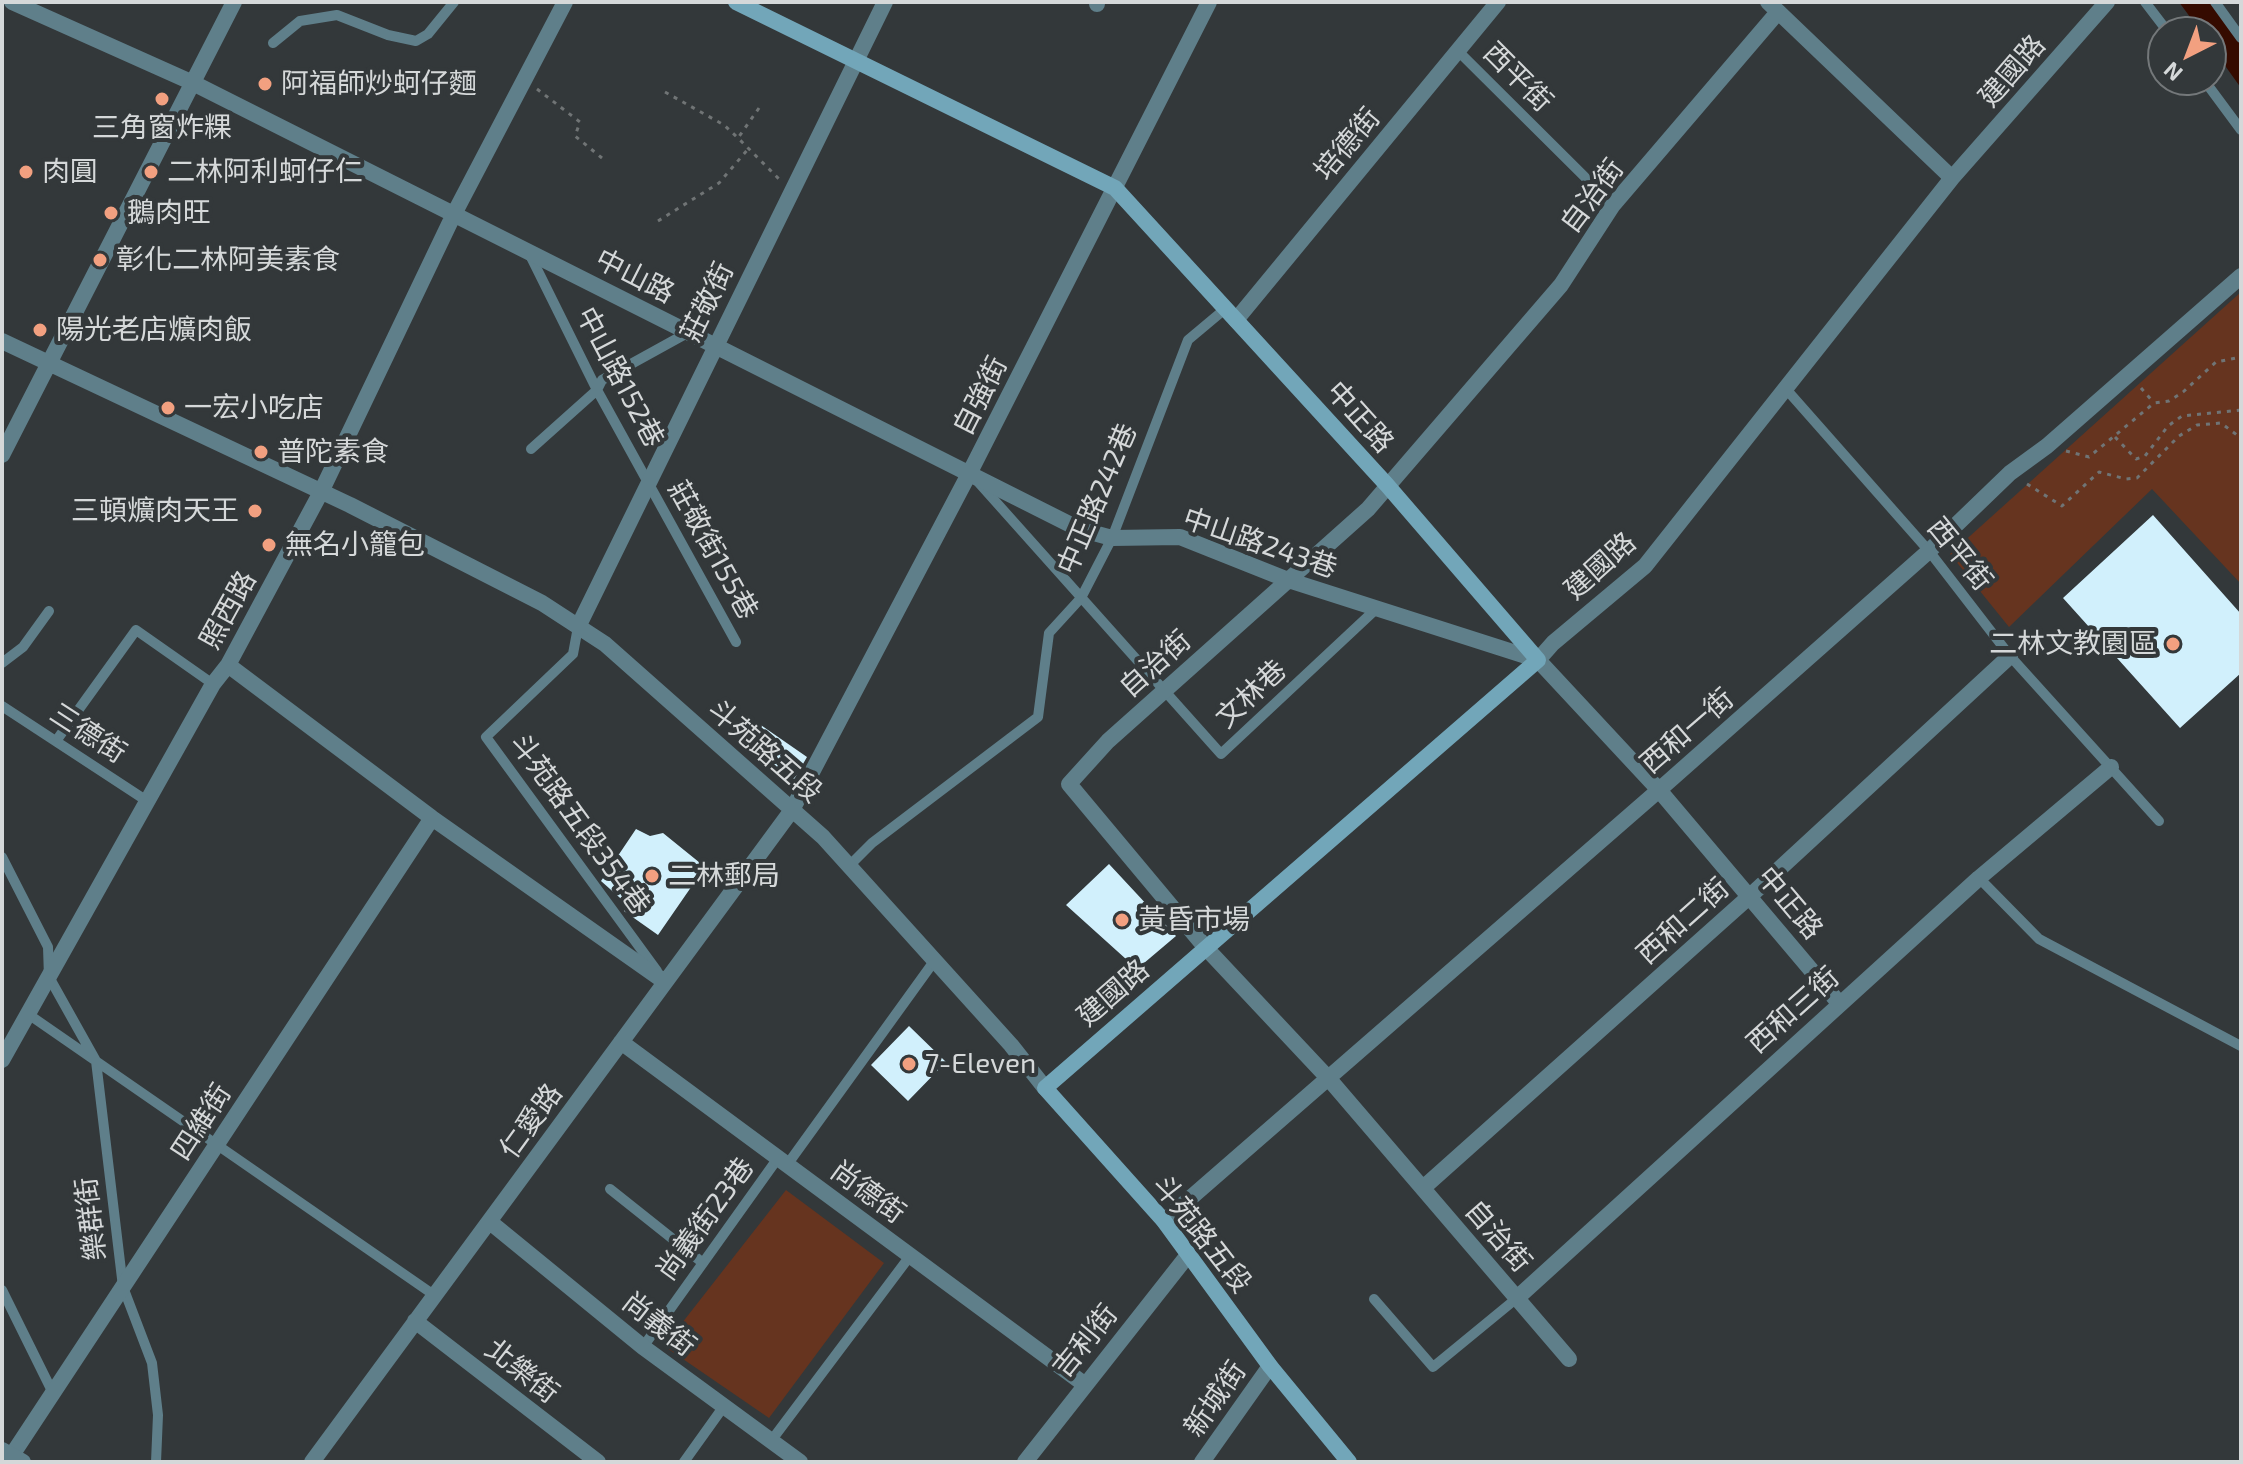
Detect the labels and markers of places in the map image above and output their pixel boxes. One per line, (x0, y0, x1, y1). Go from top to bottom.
place label: 阿福師炒蚵仔麵 (281, 67, 477, 101)
marker: 阿福師炒蚵仔麵 (256, 75, 274, 93)
marker: 三角窗炸粿 (153, 90, 171, 108)
place label: 三角窗炸粿 (92, 111, 232, 145)
place label: 肉圓 (42, 155, 98, 189)
place label: 二林阿利蚵仔仁 (167, 155, 363, 189)
marker: 肉圓 (17, 163, 35, 181)
marker: 二林阿利蚵仔仁 (142, 163, 160, 181)
place label: 鵝肉旺 (127, 196, 211, 230)
marker: 鵝肉旺 (102, 204, 120, 222)
place label: 彰化二林阿美素食 (116, 243, 340, 277)
marker: 彰化二林阿美素食 (91, 251, 109, 269)
place label: 陽光老店爌肉飯 (56, 313, 252, 347)
marker: 陽光老店爌肉飯 (31, 321, 49, 339)
place label: 一宏小吃店 (184, 391, 324, 425)
marker: 一宏小吃店 (159, 399, 177, 417)
place label: 普陀素食 (277, 435, 389, 469)
marker: 普陀素食 (252, 443, 270, 461)
place label: 三頓爌肉天王 (71, 494, 239, 528)
marker: 三頓爌肉天王 (246, 502, 264, 520)
place label: 無名小籠包 (285, 528, 425, 562)
marker: 無名小籠包 (260, 536, 278, 554)
place label: 二林文教園區 (1989, 627, 2157, 661)
marker: 二林文教園區 (2164, 635, 2182, 653)
place label: 二林郵局 (668, 859, 780, 893)
marker: 二林郵局 (643, 867, 661, 885)
place label: 黃昏市場 (1138, 903, 1250, 937)
marker: 黃昏市場 (1113, 911, 1131, 929)
place label: 7-Eleven (925, 1047, 1036, 1081)
marker: 7-Eleven (900, 1055, 918, 1073)

